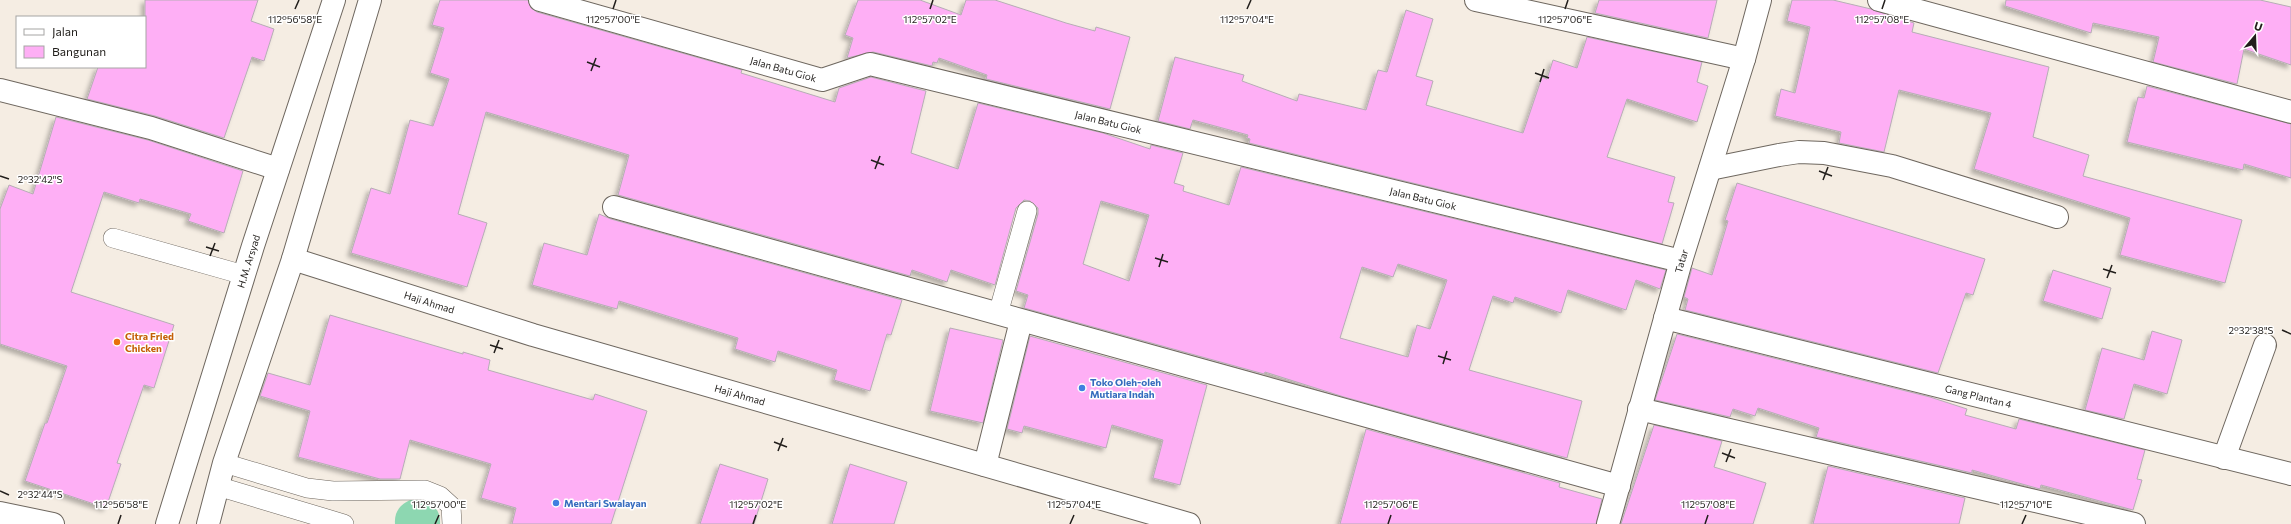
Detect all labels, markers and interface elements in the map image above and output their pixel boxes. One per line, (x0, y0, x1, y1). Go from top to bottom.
text: 112°56'58"E (268, 13, 322, 25)
text: 112°57'00"E (586, 13, 640, 25)
text: 112°57'02"E (903, 13, 957, 25)
text: 112°57'04"E (1220, 13, 1274, 25)
text: 112°57'06"E (1538, 13, 1592, 25)
text: 112°57'08"E (1855, 13, 1909, 25)
legend (16, 16, 146, 68)
north arrow (2235, 16, 2275, 56)
text: U (2253, 19, 2264, 34)
text: Jalan (52, 24, 78, 39)
text: Bangunan (52, 44, 106, 58)
street label: Jalan Batu Giok (749, 54, 818, 84)
street label: Jalan Batu Giok (1074, 108, 1143, 136)
text: 2°32'42"S (18, 173, 62, 185)
street label: Jalan Batu Giok (1389, 184, 1458, 212)
street label: H.M. Arsyad (234, 233, 262, 289)
street label: Tatar (1672, 248, 1690, 274)
street label: Haji Ahmad (403, 289, 456, 316)
text: 2°32'38"S (2229, 324, 2274, 336)
place label: Citra Fried Chicken (125, 330, 174, 354)
marker: Citra Fried Chicken (112, 337, 122, 347)
place label: Toko Oleh-oleh Mutiara Indah (1090, 376, 1161, 400)
street label: Haji Ahmad (713, 382, 767, 408)
street label: Gang Plantan 4 (1944, 382, 2013, 410)
marker: Toko Oleh-oleh Mutiara Indah (1077, 383, 1087, 393)
text: 2°32'44"S (17, 488, 63, 500)
place label: Mentari Swalayan (564, 497, 647, 509)
text: 112°56'58"E (94, 498, 148, 510)
text: 112°57'00"E (412, 498, 466, 510)
marker: Mentari Swalayan (551, 498, 561, 508)
text: 112°57'02"E (729, 498, 783, 510)
text: 112°57'04"E (1047, 498, 1101, 510)
text: 112°57'06"E (1364, 498, 1418, 510)
text: 112°57'08"E (1681, 498, 1735, 510)
text: 112°57'10"E (2000, 498, 2052, 510)

